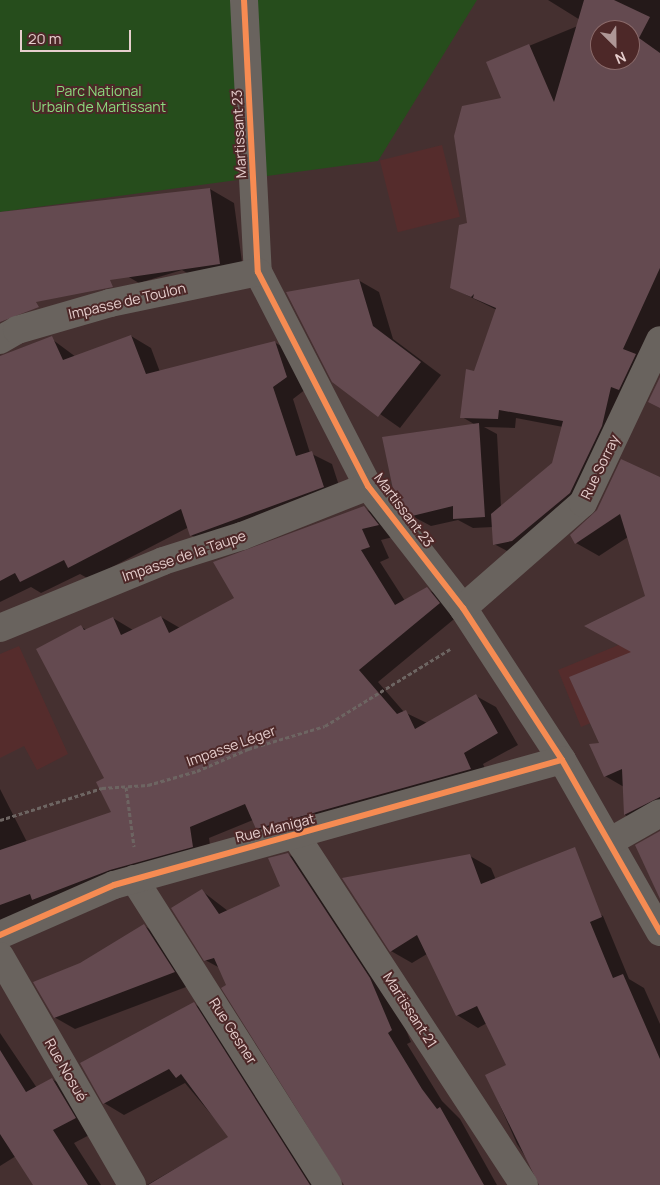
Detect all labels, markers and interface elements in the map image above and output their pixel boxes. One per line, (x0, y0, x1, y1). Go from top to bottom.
scale bar (22, 20, 134, 52)
north arrow (590, 20, 640, 70)
text: 20 m (28, 28, 61, 49)
text: N (612, 48, 629, 69)
park label: Parc National Urbain de Martissant (32, 83, 166, 115)
street label: Martissant 23 (228, 89, 250, 179)
street label: Impasse de Toulon (67, 279, 187, 323)
street label: Rue Sorray (577, 432, 623, 502)
street label: Martissant 23 (371, 470, 437, 550)
street label: Impasse de la Taupe (120, 527, 248, 585)
street label: Impasse Léger (184, 722, 278, 770)
street label: Rue Manigat (234, 810, 316, 846)
street label: Martissant 21 (380, 969, 440, 1051)
street label: Rue Gesner (206, 995, 260, 1067)
street label: Rue Nosué (41, 1036, 91, 1104)

